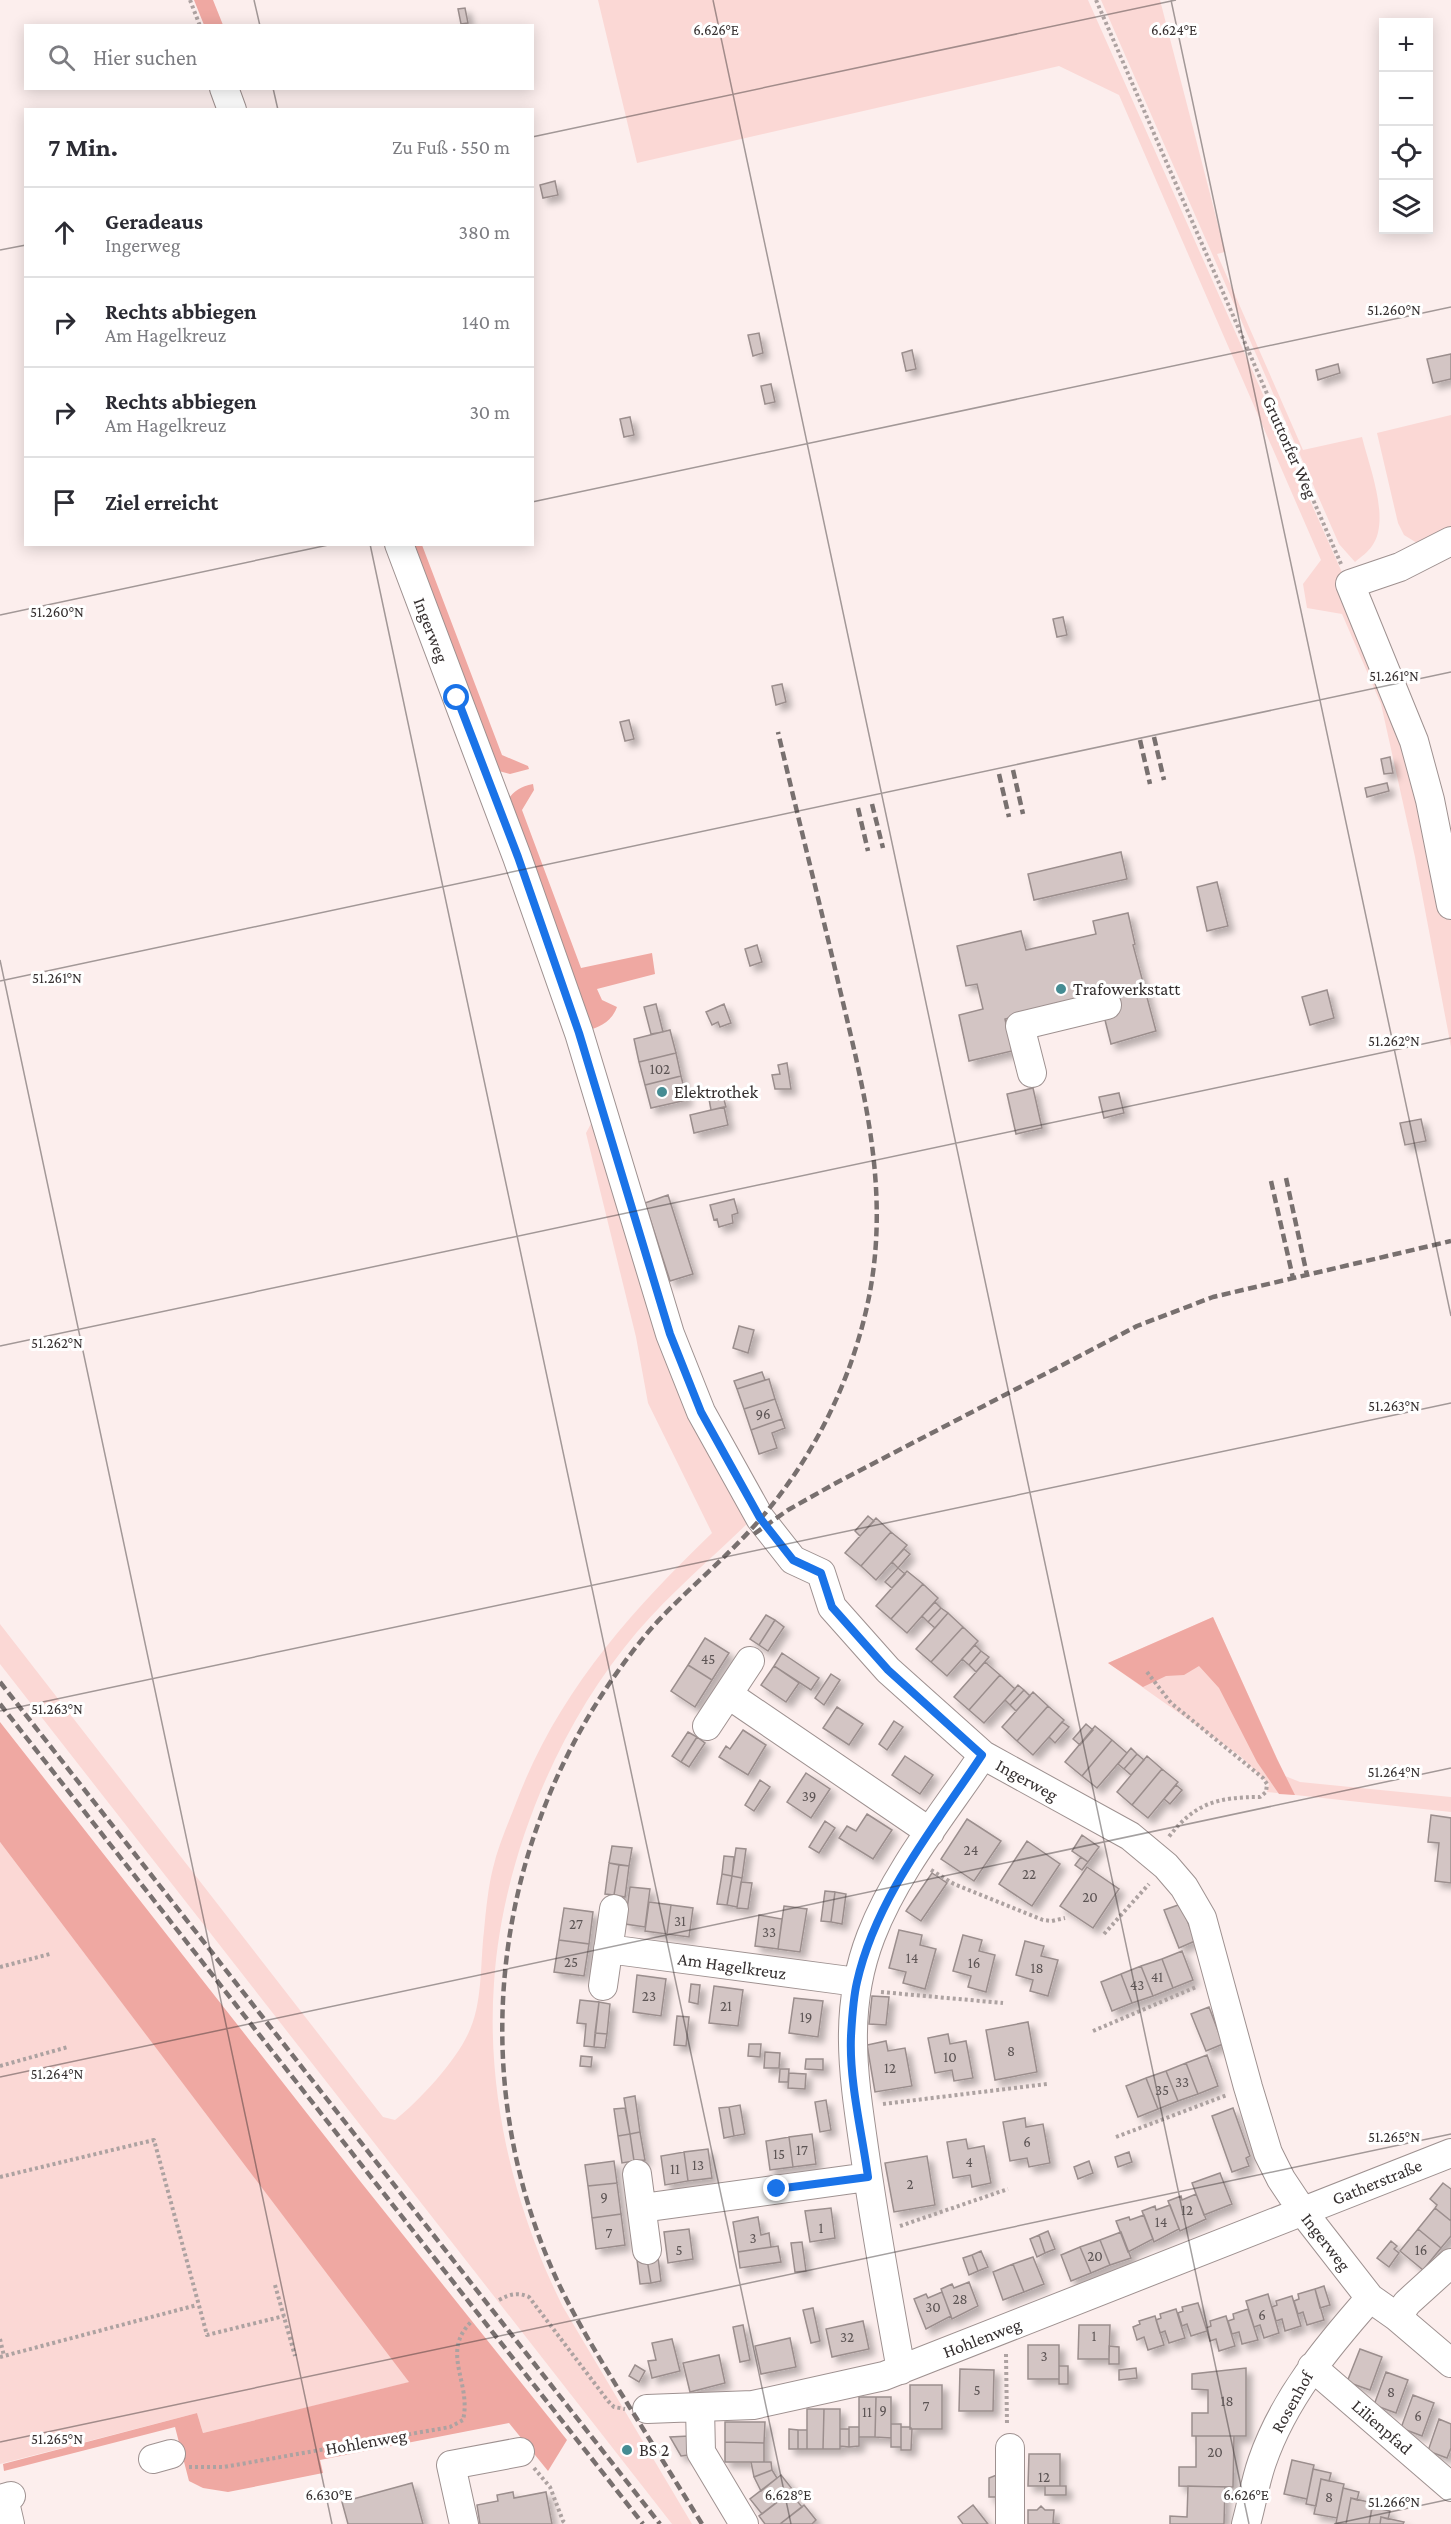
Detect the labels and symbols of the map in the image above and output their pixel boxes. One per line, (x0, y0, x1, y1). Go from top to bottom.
text: 6.626°E (693, 22, 739, 38)
text: 6.624°E (1151, 22, 1197, 38)
text: 51.260°N (1367, 302, 1421, 318)
street label: Gruttorfer Weg (1259, 393, 1322, 501)
street label: Ingerweg (410, 595, 453, 665)
text: 51.260°N (30, 604, 84, 620)
text: 51.261°N (1369, 668, 1419, 684)
route start (443, 684, 469, 710)
text: 51.261°N (32, 970, 82, 986)
place label: Trafowerkstatt (1073, 979, 1181, 999)
marker: Trafowerkstatt (1054, 982, 1068, 996)
text: 51.262°N (1368, 1033, 1420, 1049)
house number: 102 (650, 1061, 670, 1077)
place label: Elektrothek (674, 1082, 758, 1102)
marker: Elektrothek (655, 1085, 669, 1099)
text: 51.262°N (31, 1335, 83, 1351)
text: 51.263°N (1368, 1398, 1420, 1414)
house number: 96 (755, 1406, 771, 1422)
house number: 45 (701, 1651, 715, 1667)
text: 51.263°N (31, 1701, 83, 1717)
street label: Ingerweg (993, 1755, 1062, 1805)
text: 51.264°N (1368, 1764, 1421, 1780)
house number: 39 (802, 1788, 816, 1804)
house number: 24 (964, 1842, 978, 1858)
house number: 22 (1022, 1866, 1036, 1882)
house number: 20 (1082, 1889, 1098, 1905)
house number: 31 (674, 1913, 686, 1929)
house number: 27 (569, 1916, 583, 1932)
house number: 33 (762, 1924, 776, 1940)
street label: Am Hagelkreuz (677, 1949, 788, 1984)
house number: 14 (906, 1950, 918, 1966)
house number: 25 (564, 1954, 578, 1970)
house number: 16 (968, 1955, 980, 1971)
house number: 18 (1030, 1960, 1044, 1976)
house number: 41 (1151, 1969, 1163, 1985)
house number: 43 (1130, 1977, 1144, 1993)
house number: 23 (642, 1988, 656, 2004)
house number: 21 (720, 1998, 732, 2014)
house number: 19 (800, 2009, 812, 2025)
house number: 8 (1007, 2043, 1015, 2059)
house number: 10 (943, 2049, 957, 2065)
house number: 12 (884, 2060, 896, 2076)
text: 51.264°N (31, 2066, 84, 2082)
house number: 33 (1175, 2074, 1189, 2090)
house number: 35 (1155, 2082, 1169, 2098)
text: 51.265°N (1368, 2129, 1420, 2145)
house number: 6 (1023, 2134, 1031, 2150)
house number: 17 (796, 2142, 808, 2158)
house number: 15 (773, 2146, 785, 2162)
house number: 4 (965, 2154, 973, 2170)
street label: Gatherstraße (1329, 2155, 1425, 2209)
house number: 13 (692, 2157, 704, 2173)
house number: 11 (670, 2161, 680, 2177)
route end (763, 2175, 789, 2201)
house number: 2 (906, 2176, 914, 2192)
house number: 9 (600, 2189, 608, 2205)
house number: 12 (1181, 2202, 1193, 2218)
street label: Ingerweg (1297, 2209, 1355, 2275)
house number: 14 (1155, 2214, 1167, 2230)
house number: 1 (819, 2220, 824, 2236)
house number: 7 (606, 2225, 613, 2241)
house number: 3 (749, 2230, 757, 2246)
house number: 5 (675, 2242, 683, 2258)
house number: 16 (1415, 2242, 1427, 2258)
house number: 20 (1087, 2248, 1103, 2264)
house number: 28 (952, 2291, 968, 2307)
house number: 30 (925, 2299, 941, 2315)
house number: 6 (1258, 2307, 1266, 2323)
street label: Hohlenweg (940, 2314, 1024, 2362)
house number: 1 (1092, 2328, 1097, 2344)
house number: 32 (840, 2329, 854, 2345)
house number: 3 (1040, 2348, 1048, 2364)
street label: Rosenhof (1267, 2366, 1318, 2436)
house number: 5 (973, 2382, 981, 2398)
house number: 8 (1387, 2384, 1395, 2400)
house number: 18 (1220, 2393, 1234, 2409)
street label: Lilienpfad (1348, 2395, 1417, 2459)
house number: 7 (923, 2398, 930, 2414)
house number: 9 (879, 2402, 887, 2418)
house number: 11 (862, 2404, 872, 2420)
house number: 6 (1414, 2408, 1422, 2424)
street label: Hohlenweg (324, 2425, 409, 2459)
text: 51.265°N (31, 2431, 83, 2447)
place label: BS 2 (639, 2440, 669, 2460)
marker: BS 2 (620, 2443, 634, 2457)
house number: 20 (1207, 2444, 1223, 2460)
house number: 12 (1038, 2469, 1050, 2485)
text: 6.630°E (306, 2487, 352, 2503)
text: 6.628°E (765, 2487, 811, 2503)
text: 6.626°E (1223, 2487, 1269, 2503)
house number: 8 (1325, 2489, 1333, 2505)
text: 51.266°N (1368, 2494, 1420, 2510)

